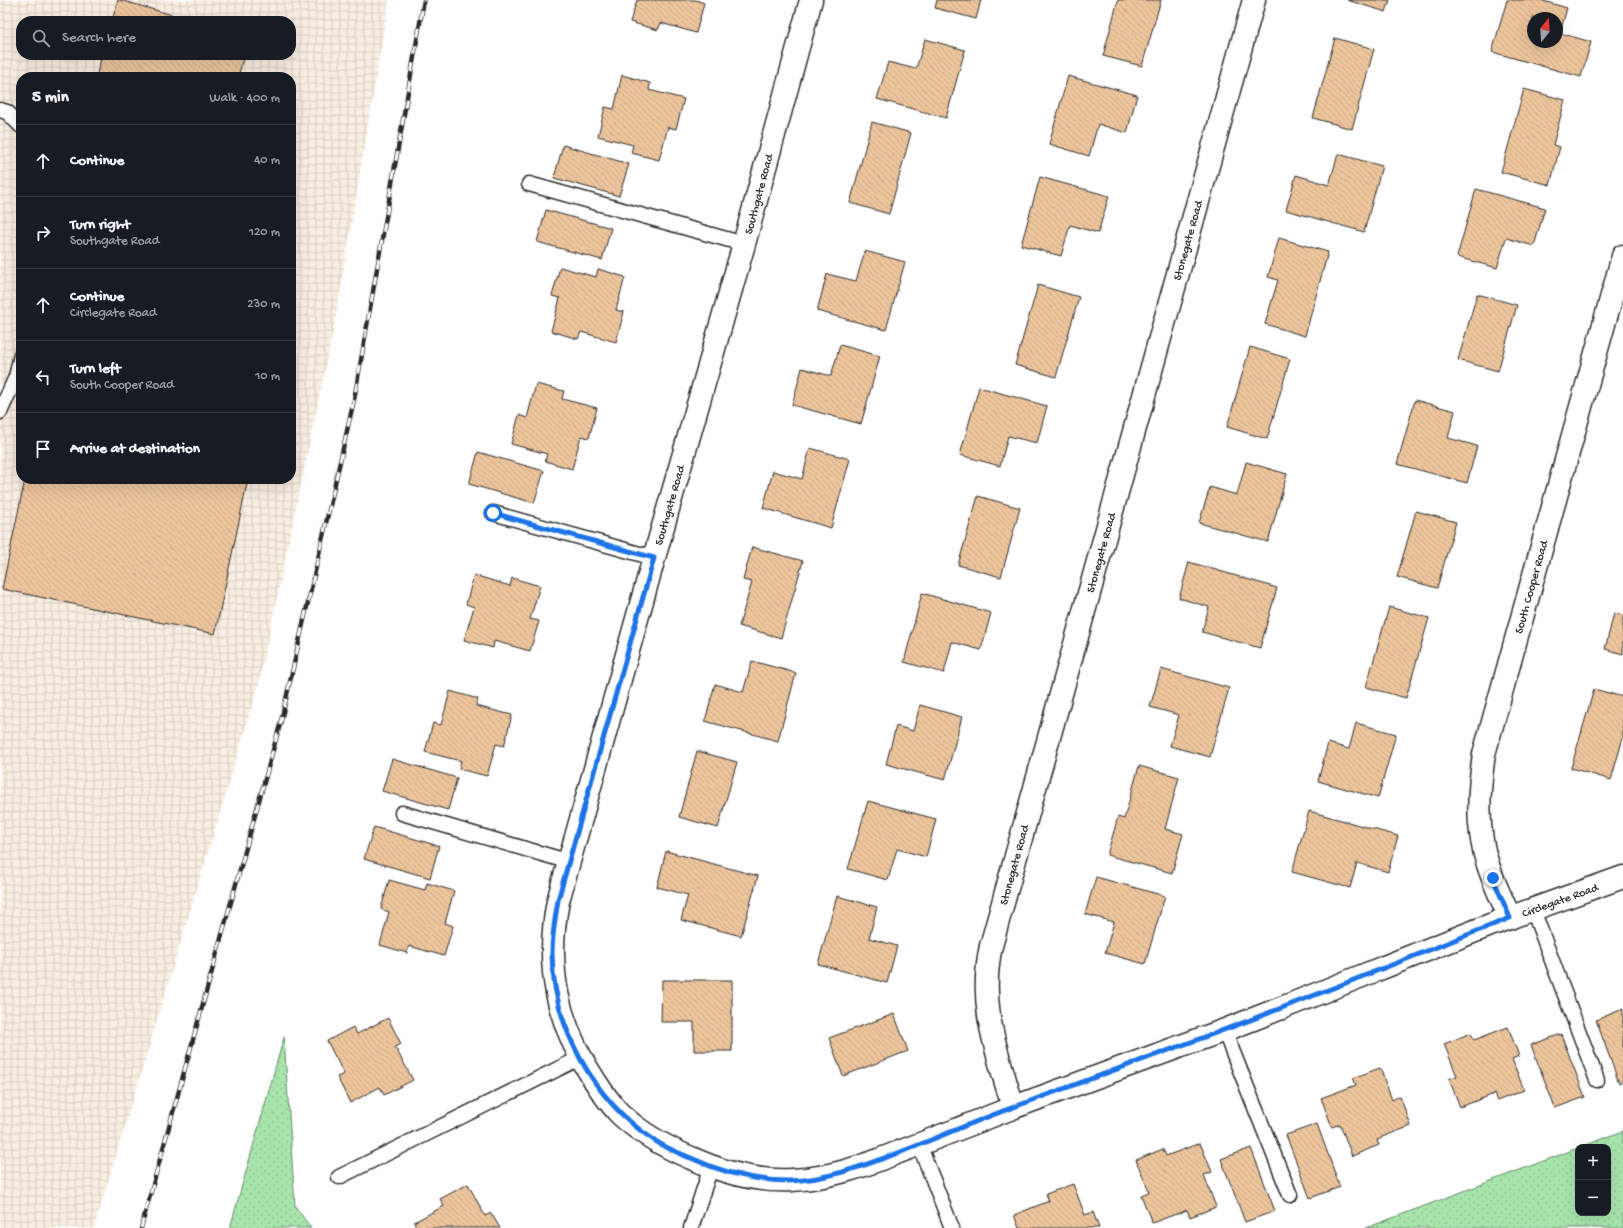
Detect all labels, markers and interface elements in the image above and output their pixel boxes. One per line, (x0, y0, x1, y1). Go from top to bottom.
north arrow (1527, 12, 1563, 48)
search box (16, 16, 296, 60)
icon: search (30, 27, 52, 49)
text: Search here (62, 29, 136, 47)
text: 5 min (32, 88, 69, 108)
text: Walk · 400 m (210, 91, 280, 106)
icon: ahead (32, 150, 54, 172)
text: Continue (70, 152, 124, 170)
street label: Southgate Road (743, 152, 778, 236)
text: 40 m (254, 153, 280, 168)
street label: Stonegate Road (1171, 198, 1207, 282)
text: Turn right (70, 216, 130, 234)
icon: right (32, 222, 54, 244)
text: 120 m (249, 225, 280, 240)
text: Southgate Road (70, 234, 159, 249)
text: Continue (70, 288, 124, 306)
icon: ahead (32, 294, 54, 316)
text: 230 m (247, 297, 280, 312)
text: Circlegate Road (70, 306, 157, 321)
text: Turn left (70, 360, 121, 378)
icon: left (32, 366, 54, 388)
text: 10 m (255, 369, 280, 384)
text: South Cooper Road (70, 378, 174, 393)
icon: arrive (32, 438, 54, 460)
text: Arrive at destination (70, 440, 200, 458)
street label: Southgate Road (653, 463, 689, 547)
route start (484, 504, 502, 522)
street label: Stonegate Road (1085, 511, 1120, 595)
street label: South Cooper Road (1513, 538, 1552, 636)
street label: Stonegate Road (998, 823, 1034, 907)
route end (1484, 869, 1502, 887)
street label: Circlegate Road (1520, 881, 1601, 922)
map controls (1575, 1144, 1611, 1216)
button: + (1575, 1144, 1611, 1180)
button: − (1575, 1180, 1611, 1216)

